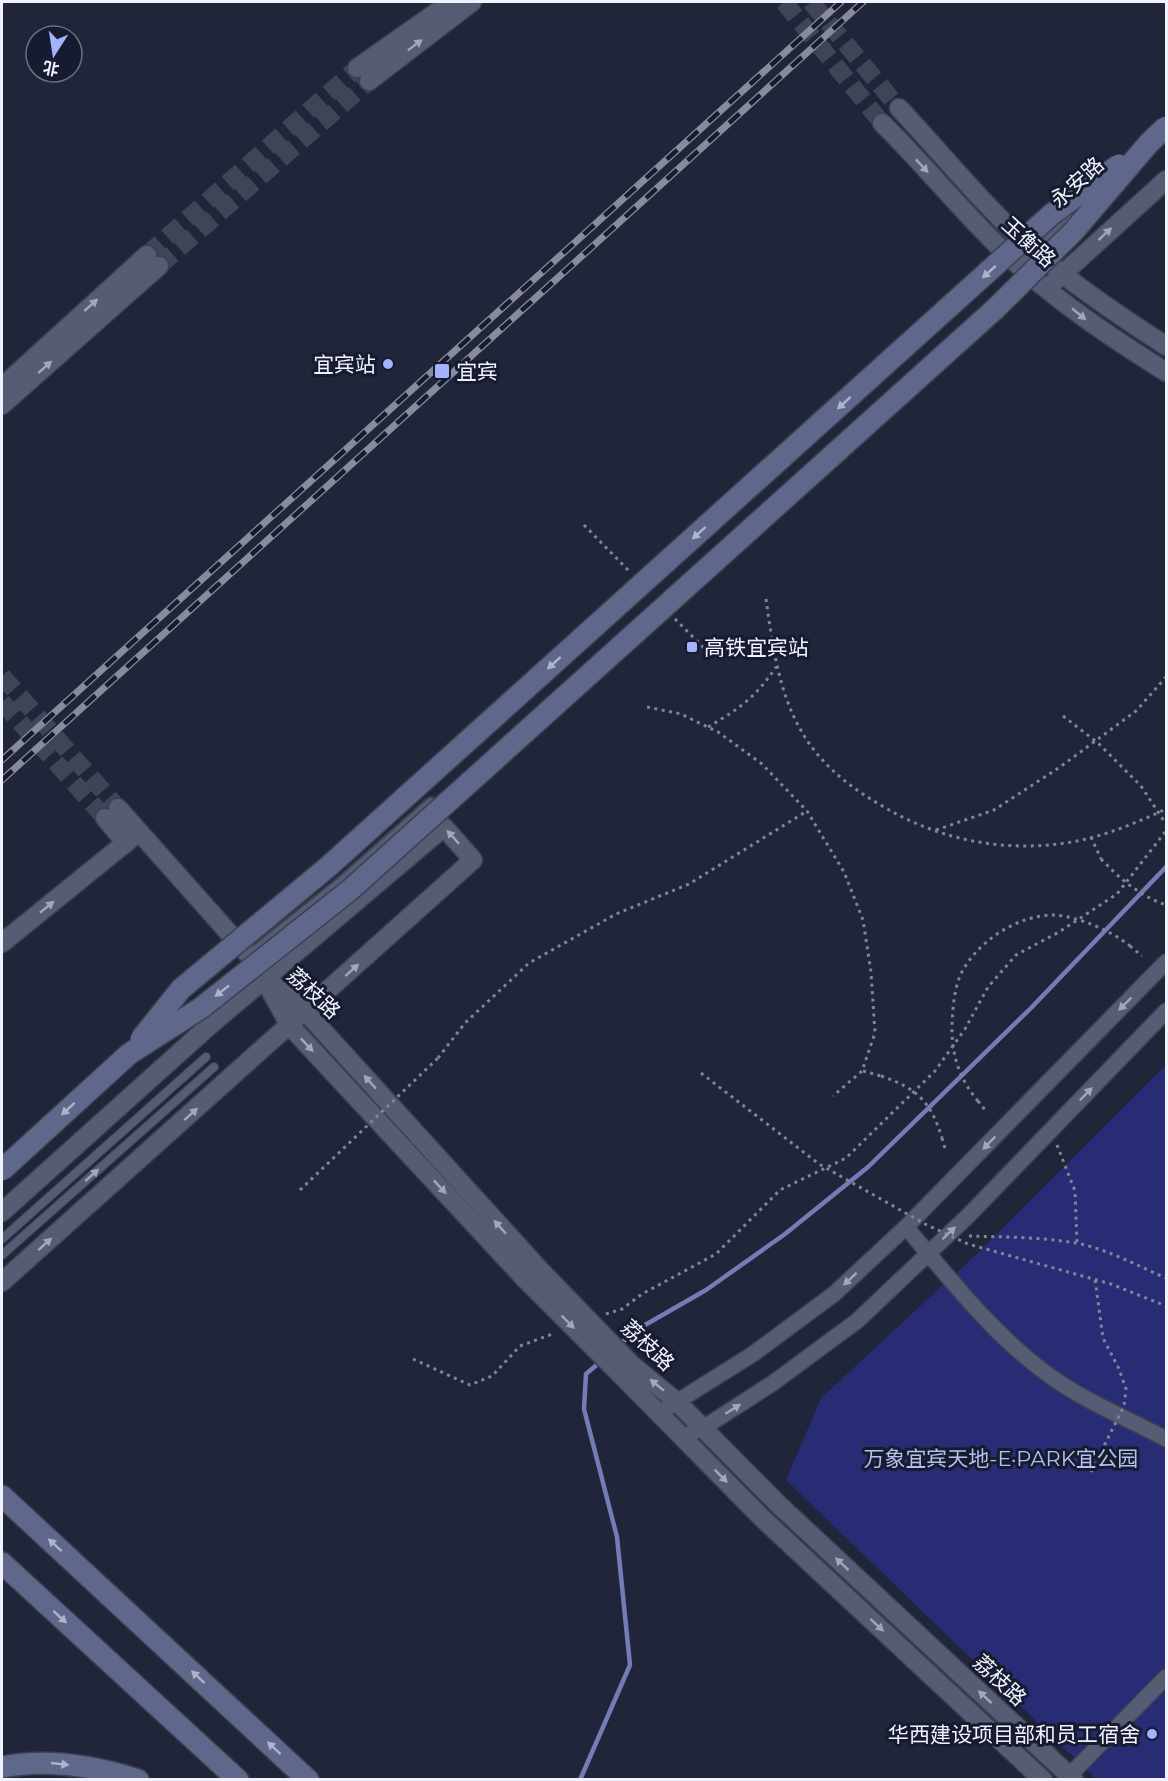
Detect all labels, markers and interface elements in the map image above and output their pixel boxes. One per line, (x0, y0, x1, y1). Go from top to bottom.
north arrow (24, 24, 84, 84)
one-way arrow (407, 39, 423, 51)
text: 北 (41, 57, 61, 79)
street label: 永安路 (1045, 152, 1109, 212)
one-way arrow (915, 158, 929, 173)
street label: 玉衡路 (997, 212, 1061, 272)
one-way arrow (1097, 228, 1112, 241)
one-way arrow (981, 265, 996, 279)
one-way arrow (84, 298, 99, 312)
one-way arrow (1071, 307, 1086, 319)
place label: 宜宾站 (313, 352, 376, 377)
marker: 宜宾站 (381, 357, 395, 371)
place label: 宜宾 (456, 359, 498, 384)
one-way arrow (37, 361, 52, 374)
marker: 宜宾 (433, 362, 451, 380)
one-way arrow (837, 396, 852, 409)
one-way arrow (692, 526, 707, 539)
place label: 高铁宜宾站 (704, 635, 809, 660)
marker: 高铁宜宾站 (685, 640, 699, 654)
one-way arrow (547, 656, 562, 669)
one-way arrow (446, 829, 460, 844)
one-way arrow (39, 900, 55, 913)
street label: 荔枝路 (282, 962, 346, 1024)
one-way arrow (344, 963, 359, 977)
one-way arrow (215, 984, 230, 996)
one-way arrow (1119, 996, 1133, 1010)
one-way arrow (300, 1037, 314, 1052)
one-way arrow (364, 1075, 377, 1090)
one-way arrow (1079, 1087, 1093, 1102)
one-way arrow (61, 1102, 76, 1116)
one-way arrow (183, 1108, 198, 1121)
one-way arrow (982, 1135, 996, 1150)
one-way arrow (84, 1169, 99, 1182)
one-way arrow (433, 1180, 447, 1195)
one-way arrow (494, 1220, 507, 1235)
one-way arrow (942, 1227, 956, 1241)
one-way arrow (37, 1238, 52, 1251)
one-way arrow (842, 1272, 857, 1286)
one-way arrow (560, 1314, 574, 1328)
street label: 荔枝路 (616, 1314, 680, 1376)
one-way arrow (649, 1379, 664, 1392)
one-way arrow (725, 1403, 741, 1414)
park label: 万象宜宾天地-E·PARK宜公园 (863, 1446, 1139, 1471)
one-way arrow (713, 1468, 727, 1482)
one-way arrow (47, 1538, 62, 1552)
one-way arrow (835, 1557, 850, 1571)
one-way arrow (52, 1610, 67, 1623)
one-way arrow (869, 1618, 884, 1632)
street label: 荔枝路 (968, 1649, 1032, 1711)
one-way arrow (190, 1670, 205, 1684)
one-way arrow (978, 1691, 993, 1704)
place label: 华西建设项目部和员工宿舍 (888, 1722, 1140, 1747)
marker: 华西建设项目部和员工宿舍 (1145, 1727, 1159, 1741)
one-way arrow (267, 1741, 282, 1755)
one-way arrow (50, 1759, 69, 1769)

